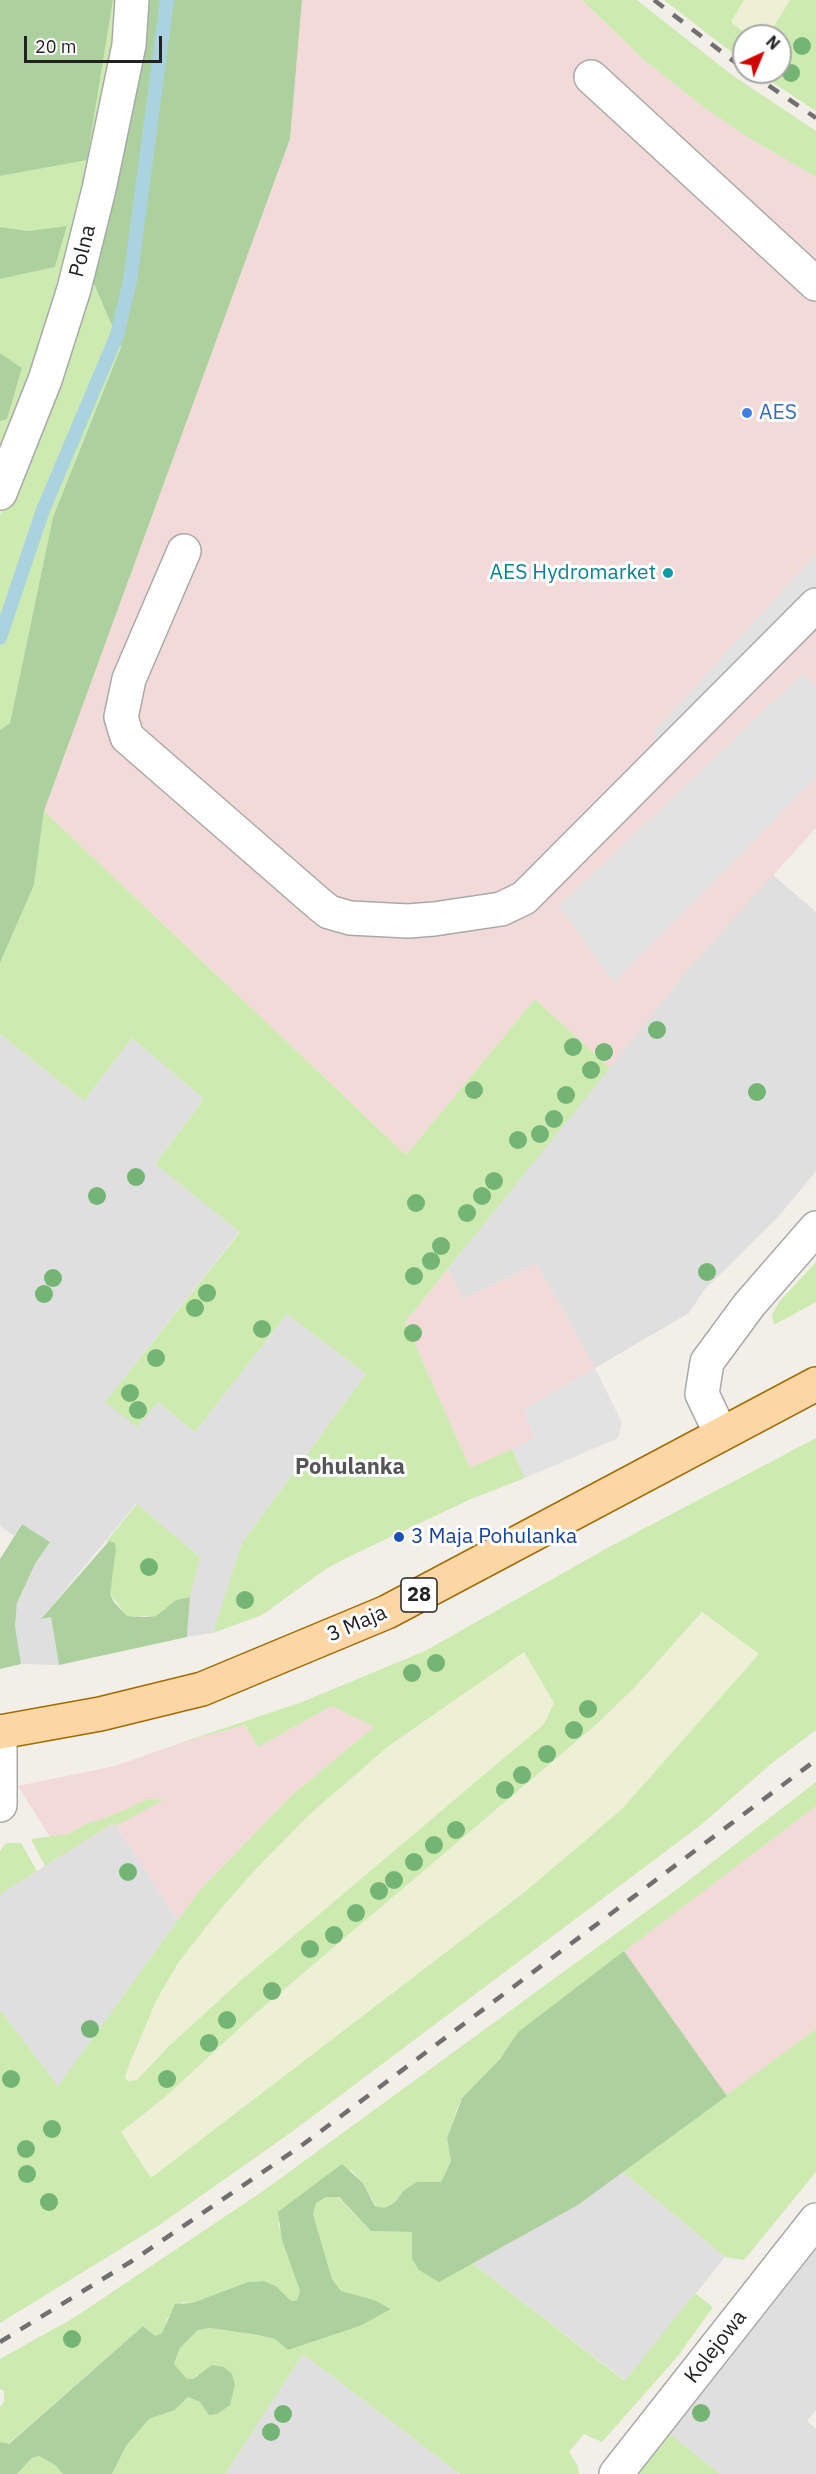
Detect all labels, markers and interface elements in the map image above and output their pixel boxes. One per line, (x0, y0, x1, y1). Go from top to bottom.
scale bar (27, 24, 165, 62)
north arrow (732, 24, 792, 84)
text: N (762, 31, 784, 54)
text: 20 m (35, 35, 77, 58)
street label: Polna (64, 222, 102, 280)
place label: AES (759, 400, 797, 426)
marker: AES (740, 406, 754, 420)
place label: AES Hydromarket (490, 560, 656, 586)
marker: AES Hydromarket (661, 566, 675, 580)
district label: Pohulanka (295, 1455, 405, 1481)
place label: 3 Maja Pohulanka (411, 1524, 577, 1550)
marker: 3 Maja Pohulanka (392, 1530, 406, 1544)
road number: 28 (401, 1578, 437, 1612)
street label: 3 Maja (323, 1600, 391, 1648)
street label: Kolejowa (680, 2305, 752, 2389)

